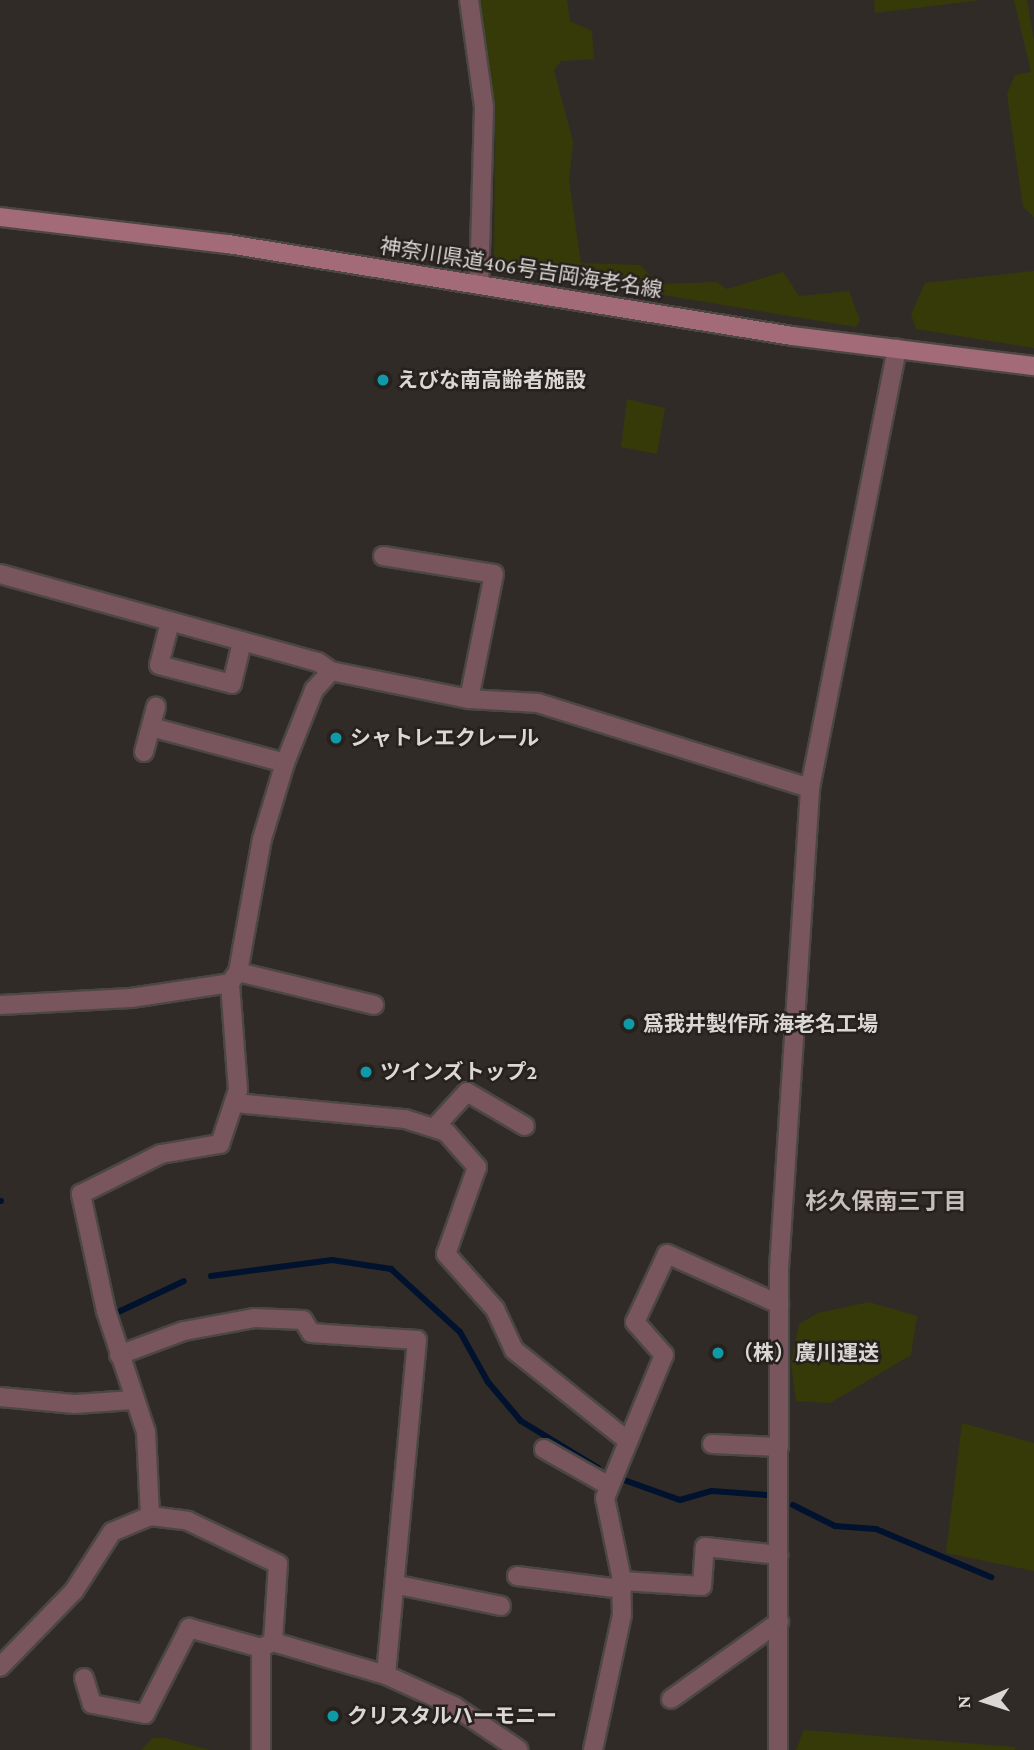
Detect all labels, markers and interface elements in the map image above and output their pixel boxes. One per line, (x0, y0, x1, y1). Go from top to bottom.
street label: 神奈川県道406号吉岡海老名線 (378, 233, 664, 303)
place label: えびな南高齢者施設 (397, 367, 586, 393)
marker: えびな南高齢者施設 (375, 372, 391, 388)
place label: シャトレエクレール (350, 725, 539, 751)
marker: シャトレエクレール (328, 730, 344, 746)
place label: 爲我井製作所 海老名工場 (643, 1011, 878, 1037)
marker: 爲我井製作所 海老名工場 (621, 1016, 637, 1032)
place label: ツインズトップ2 (380, 1059, 538, 1085)
marker: ツインズトップ2 (358, 1064, 374, 1080)
district label: 杉久保南三丁目 (806, 1187, 966, 1215)
place label: （株）廣川運送 (732, 1340, 879, 1366)
marker: （株）廣川運送 (710, 1345, 726, 1361)
north arrow (950, 1666, 1020, 1736)
text: N (953, 1695, 974, 1709)
place label: クリスタルハーモニー (347, 1703, 557, 1729)
marker: クリスタルハーモニー (325, 1708, 341, 1724)

